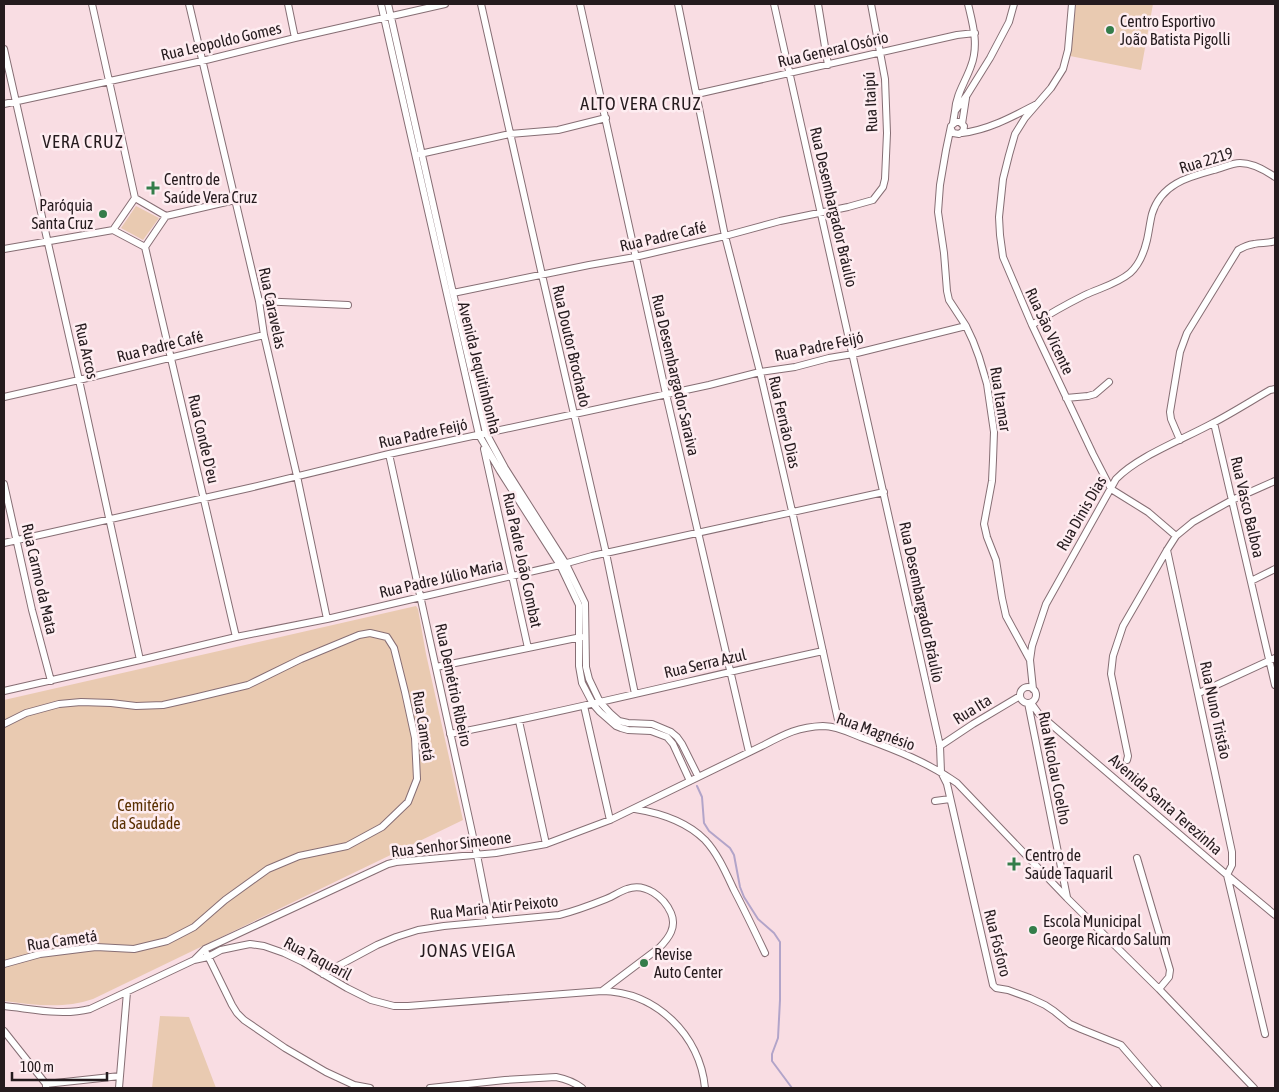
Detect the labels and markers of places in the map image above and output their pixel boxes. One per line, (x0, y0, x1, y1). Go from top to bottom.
place label: Centro Esportivo João Batista Pigolli (1120, 12, 1230, 49)
marker: Centro Esportivo João Batista Pigolli (1104, 24, 1116, 36)
place label: Centro de Saúde Vera Cruz (164, 170, 257, 206)
marker: Centro de Saúde Vera Cruz (146, 181, 160, 195)
place label: Paróquia Santa Cruz (31, 196, 93, 232)
marker: Paróquia Santa Cruz (97, 208, 109, 220)
place label: Centro de Saúde Taquaril (1025, 846, 1113, 883)
marker: Centro de Saúde Taquaril (1007, 857, 1021, 871)
place label: Escola Municipal George Ricardo Salum (1043, 912, 1171, 949)
marker: Escola Municipal George Ricardo Salum (1027, 924, 1039, 936)
place label: Revise Auto Center (654, 945, 723, 981)
marker: Revise Auto Center (638, 957, 650, 969)

